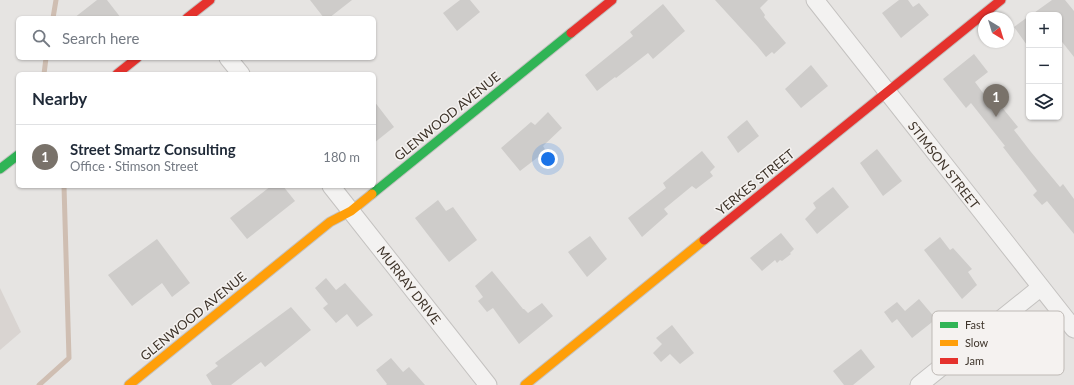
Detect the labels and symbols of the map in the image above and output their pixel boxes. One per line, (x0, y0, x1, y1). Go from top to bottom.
north arrow (978, 12, 1014, 48)
street label: GLENWOOD AVENUE (391, 68, 503, 164)
pin: 1 (983, 84, 1009, 117)
street label: STIMSON STREET (905, 118, 983, 212)
street label: YERKES STREET (713, 145, 798, 218)
your location (538, 149, 558, 169)
street label: MURRAY DRIVE (374, 243, 444, 327)
street label: GLENWOOD AVENUE (137, 268, 249, 364)
legend (932, 311, 1064, 375)
text: Fast (965, 318, 985, 331)
text: Slow (965, 336, 989, 349)
text: Jam (965, 354, 984, 367)

